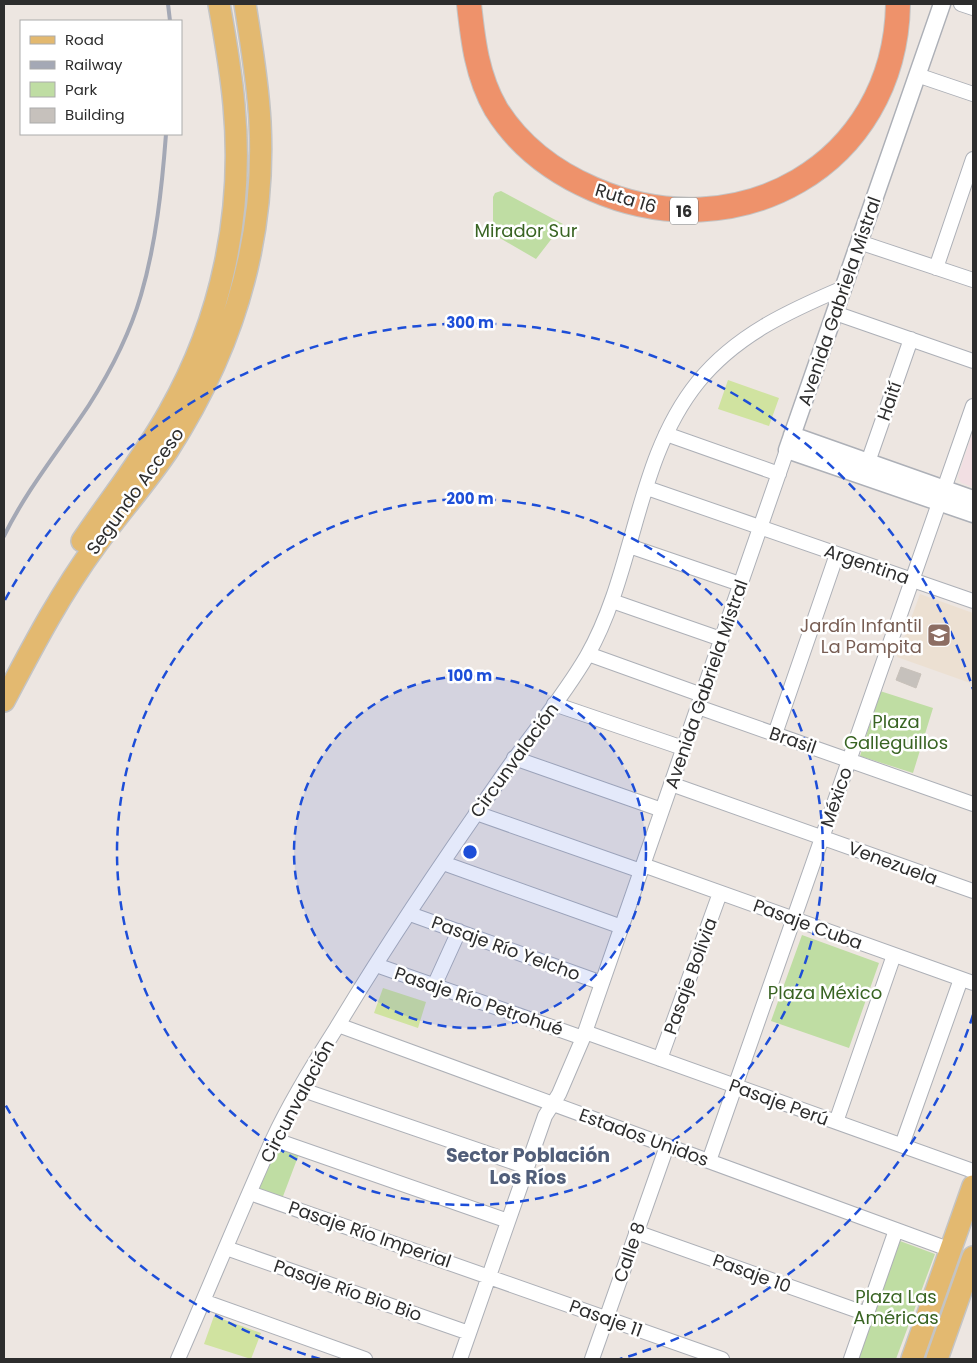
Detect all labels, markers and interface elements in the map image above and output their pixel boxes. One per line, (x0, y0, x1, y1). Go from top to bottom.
legend (20, 20, 182, 135)
text: Road (65, 29, 104, 50)
text: Railway (65, 54, 123, 75)
text: Park (65, 79, 97, 100)
text: Building (65, 104, 125, 125)
street label: Ruta 16 (592, 177, 660, 219)
street label: Avenida Gabriela Mistral (791, 193, 887, 409)
road number: 16 (670, 198, 698, 225)
park label: Mirador Sur (475, 218, 578, 243)
text: 300 m (446, 312, 494, 333)
street label: Haití (871, 378, 907, 424)
street label: Segundo Acceso (80, 422, 190, 560)
text: 200 m (446, 488, 494, 509)
street label: Argentina (821, 538, 913, 590)
street label: Avenida Gabriela Mistral (658, 576, 754, 792)
place label: Jardín Infantil La Pampita (800, 613, 922, 659)
school or university icon: Jardín Infantil La Pampita (926, 622, 952, 648)
text: 100 m (448, 665, 492, 686)
street label: Circunvalación (464, 698, 564, 822)
park label: Plaza Galleguillos (844, 709, 948, 755)
street label: Brasil (766, 720, 820, 760)
street label: México (814, 764, 858, 830)
street label: Venezuela (845, 835, 941, 891)
centre of rings (461, 843, 479, 861)
street label: Pasaje Cuba (750, 893, 866, 955)
street label: Pasaje Río Yelcho (428, 910, 584, 986)
street label: Pasaje Bolivia (657, 914, 723, 1038)
street label: Pasaje Río Petrohué (391, 960, 567, 1042)
park label: Plaza México (768, 980, 882, 1005)
street label: Circunvalación (254, 1035, 340, 1167)
street label: Pasaje Perú (726, 1072, 832, 1132)
street label: Estados Unidos (576, 1102, 712, 1172)
district label: Sector Población Los Ríos (446, 1142, 610, 1191)
street label: Pasaje Río Imperial (285, 1194, 455, 1274)
street label: Calle 8 (607, 1219, 651, 1285)
street label: Pasaje 10 (709, 1247, 795, 1299)
street label: Pasaje Río Bio Bio (271, 1253, 425, 1327)
park label: Plaza Las Américas (853, 1284, 939, 1330)
street label: Pasaje 11 (566, 1293, 646, 1343)

